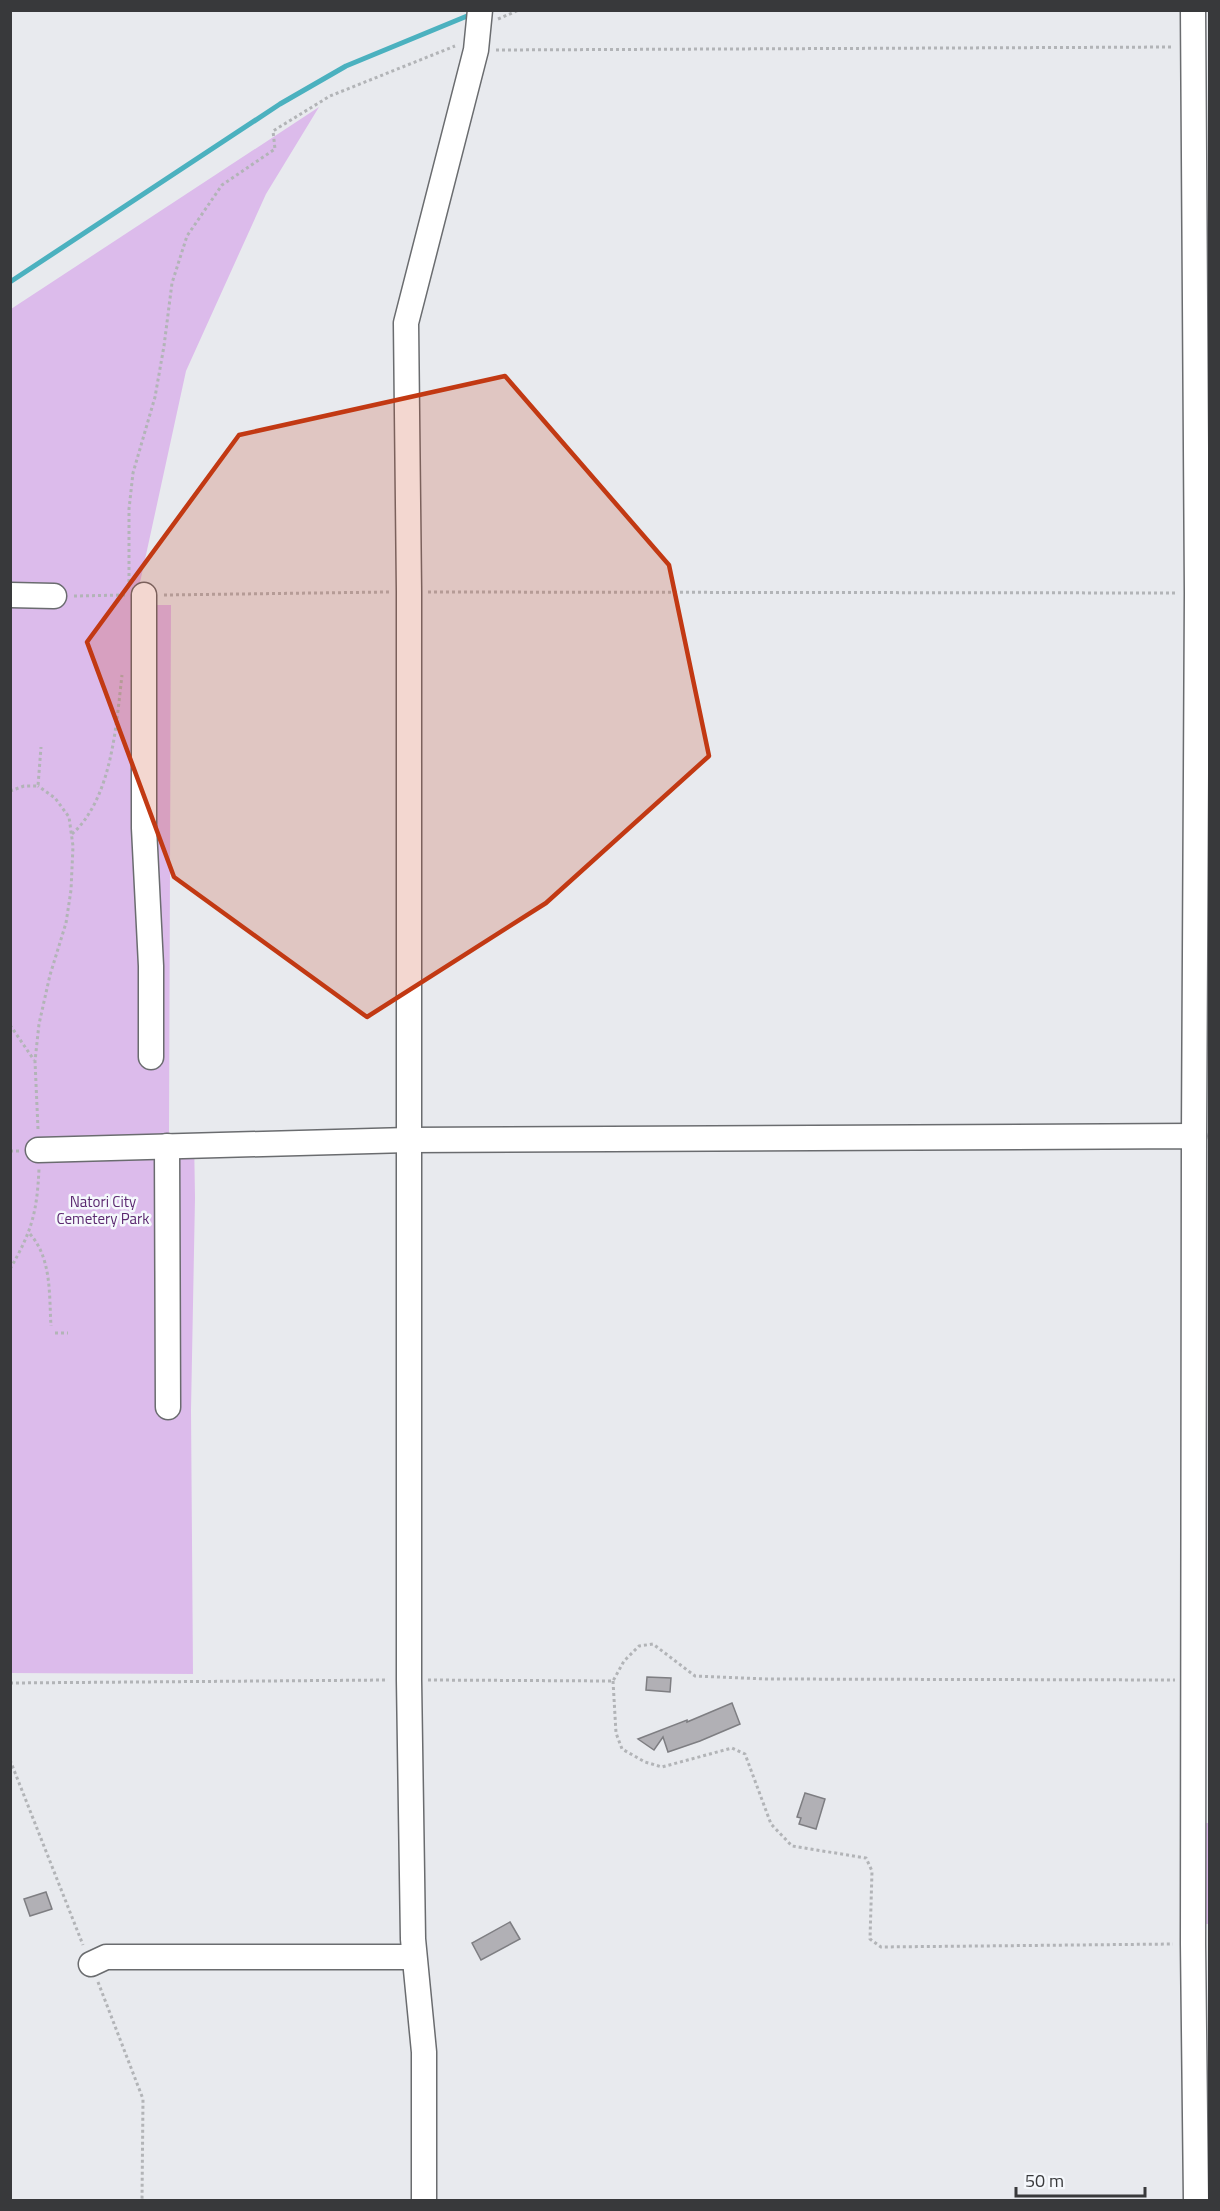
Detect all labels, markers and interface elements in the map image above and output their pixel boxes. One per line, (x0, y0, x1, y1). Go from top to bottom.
park label: Natori City Cemetery Park (57, 1190, 149, 1230)
scale bar (1016, 2160, 1145, 2198)
text: 50 m (1025, 2167, 1064, 2194)

